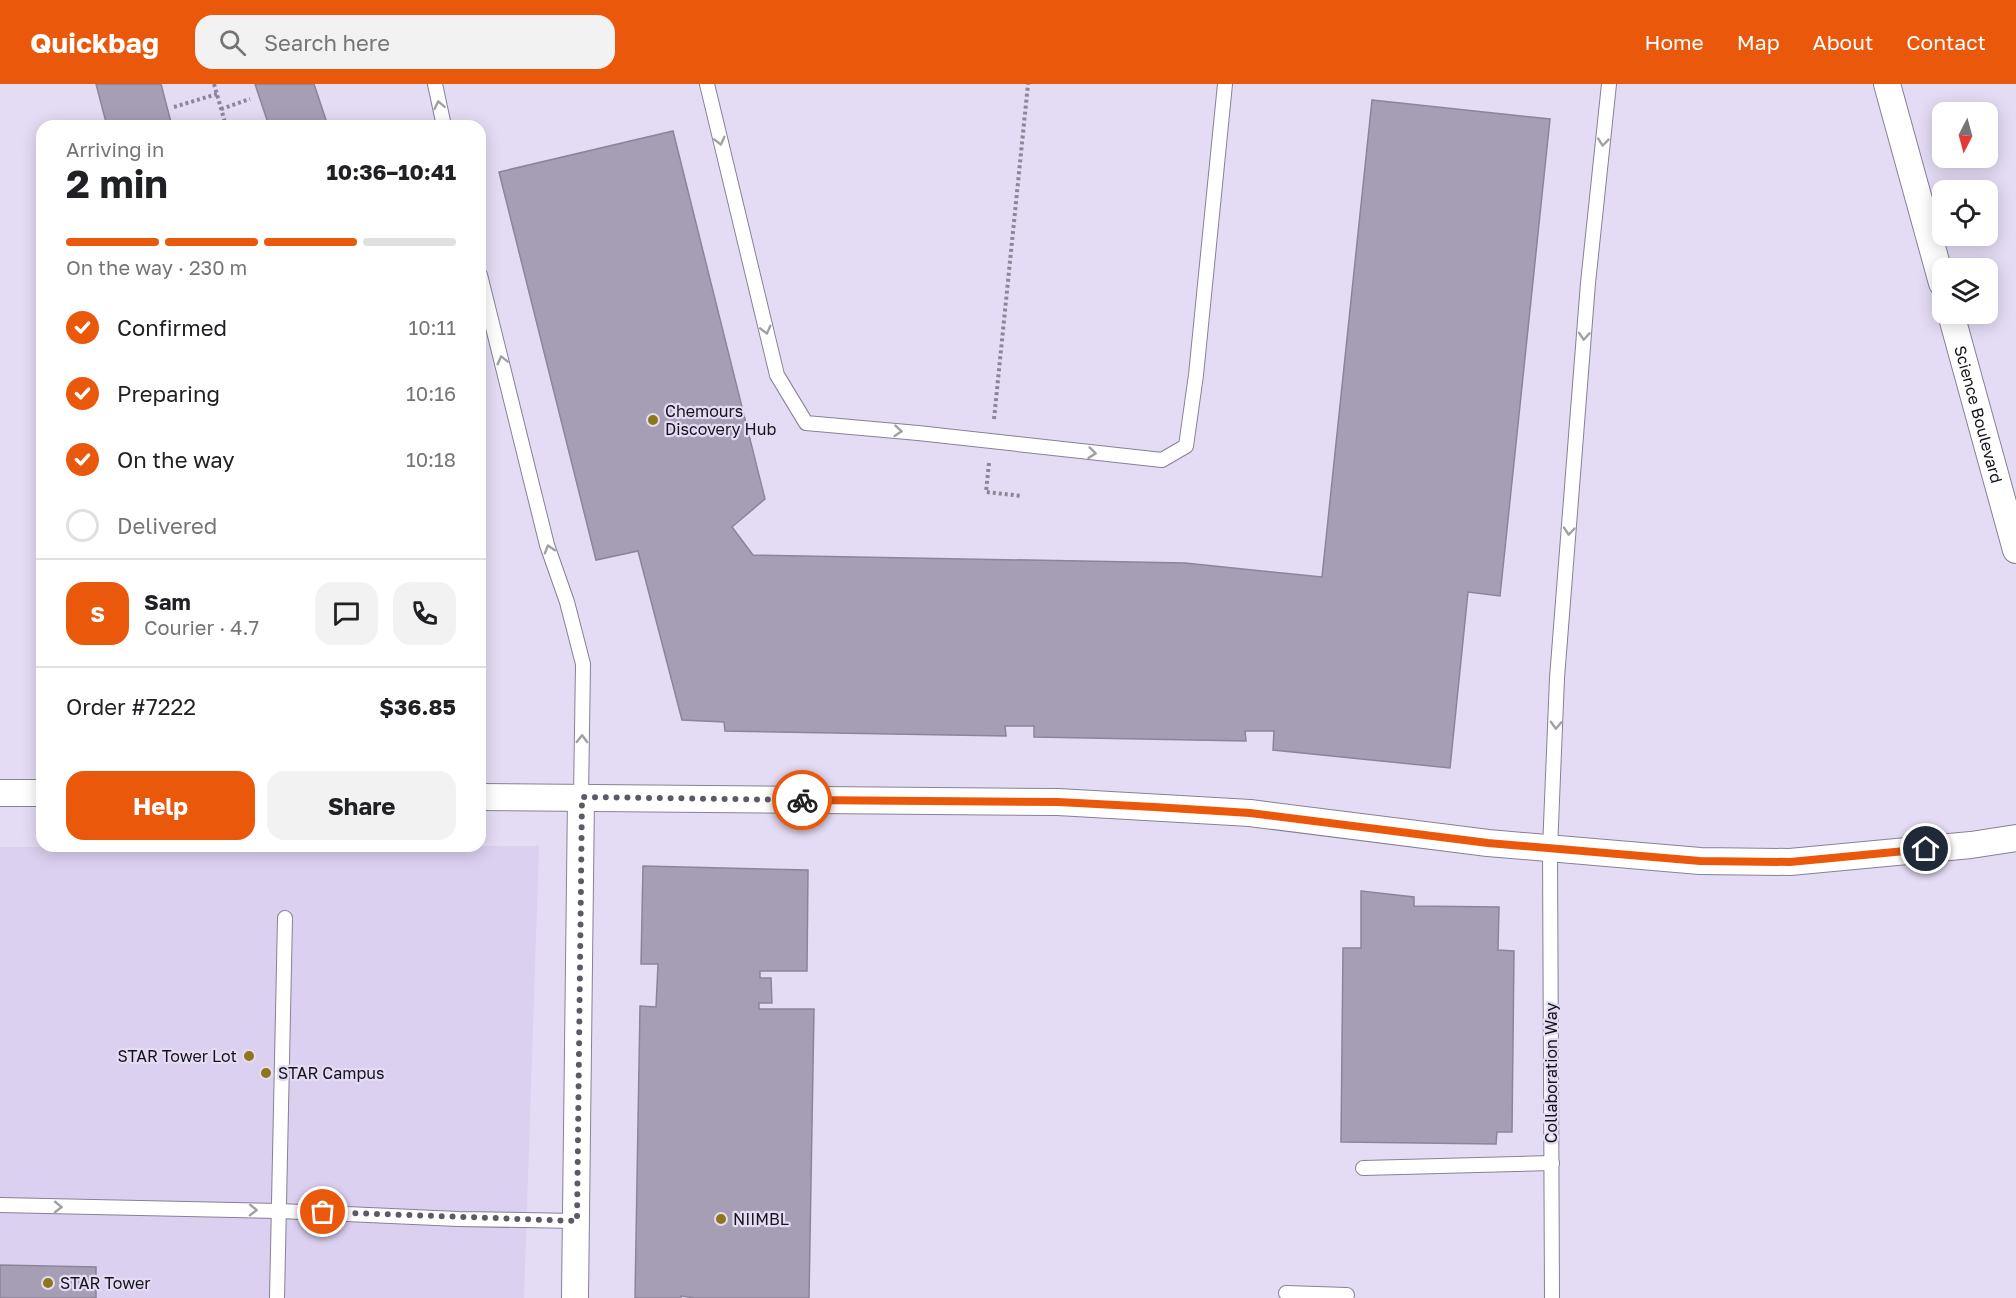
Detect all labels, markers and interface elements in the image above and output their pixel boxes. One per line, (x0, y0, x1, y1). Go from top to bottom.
search box (195, 15, 615, 69)
text: Quickbag (30, 26, 159, 59)
icon: search (216, 26, 249, 59)
text: Search here (264, 29, 390, 56)
text: Home (1644, 29, 1704, 55)
text: Map (1737, 29, 1780, 55)
text: About (1813, 29, 1873, 55)
text: Contact (1906, 29, 1986, 55)
one-way arrow (433, 100, 446, 110)
north arrow (1932, 102, 1998, 168)
map controls (1932, 102, 1998, 324)
one-way arrow (712, 136, 725, 146)
text: Arriving in (66, 137, 164, 161)
one-way arrow (1597, 138, 1610, 147)
text: 10:36–10:41 (327, 158, 456, 185)
text: 2 min (66, 160, 168, 207)
button: locate (1932, 180, 1998, 246)
text: On the way · 230 m (66, 255, 247, 279)
button: layers (1932, 258, 1998, 324)
icon: check (66, 311, 99, 344)
text: Confirmed (117, 314, 227, 341)
text: 10:11 (409, 315, 456, 339)
one-way arrow (758, 325, 771, 335)
one-way arrow (1578, 332, 1591, 341)
street label: Science Boulevard (1950, 343, 2007, 485)
one-way arrow (497, 355, 510, 365)
icon: check (66, 377, 99, 410)
text: Preparing (117, 380, 220, 407)
text: 10:16 (406, 381, 456, 405)
place label: Chemours Discovery Hub (665, 401, 776, 439)
marker: Chemours Discovery Hub (646, 413, 660, 427)
one-way arrow (894, 424, 903, 437)
icon: check (66, 443, 99, 476)
text: On the way (117, 446, 235, 473)
one-way arrow (1088, 446, 1097, 459)
text: 10:18 (406, 447, 456, 471)
text: Delivered (117, 512, 217, 539)
one-way arrow (1563, 526, 1576, 535)
one-way arrow (544, 544, 556, 555)
button: chat (315, 582, 378, 645)
button: phone (393, 582, 456, 645)
text: Sam (144, 588, 191, 615)
text: S (90, 600, 105, 627)
text: Courier · 4.7 (144, 615, 259, 639)
text: Order #7222 (66, 693, 196, 720)
text: $36.85 (379, 693, 456, 720)
one-way arrow (1549, 721, 1562, 730)
one-way arrow (576, 734, 588, 743)
courier (772, 770, 832, 830)
button: Help (66, 771, 255, 840)
button: Share (267, 771, 456, 840)
icon: bike (786, 784, 819, 817)
pin (1900, 823, 1951, 874)
icon: home (1909, 832, 1942, 865)
street label: Collaboration Way (1541, 1003, 1561, 1143)
place label: STAR Tower Lot (117, 1046, 237, 1066)
marker: STAR Tower Lot (242, 1049, 256, 1063)
place label: STAR Campus (278, 1063, 384, 1083)
marker: STAR Campus (259, 1066, 273, 1080)
pin (297, 1186, 348, 1237)
icon: bag (306, 1195, 339, 1228)
one-way arrow (54, 1200, 63, 1213)
one-way arrow (249, 1204, 258, 1216)
place label: NIIMBL (733, 1209, 789, 1229)
marker: NIIMBL (714, 1212, 728, 1226)
place label: STAR Tower (60, 1273, 151, 1293)
marker: STAR Tower (41, 1276, 55, 1290)

